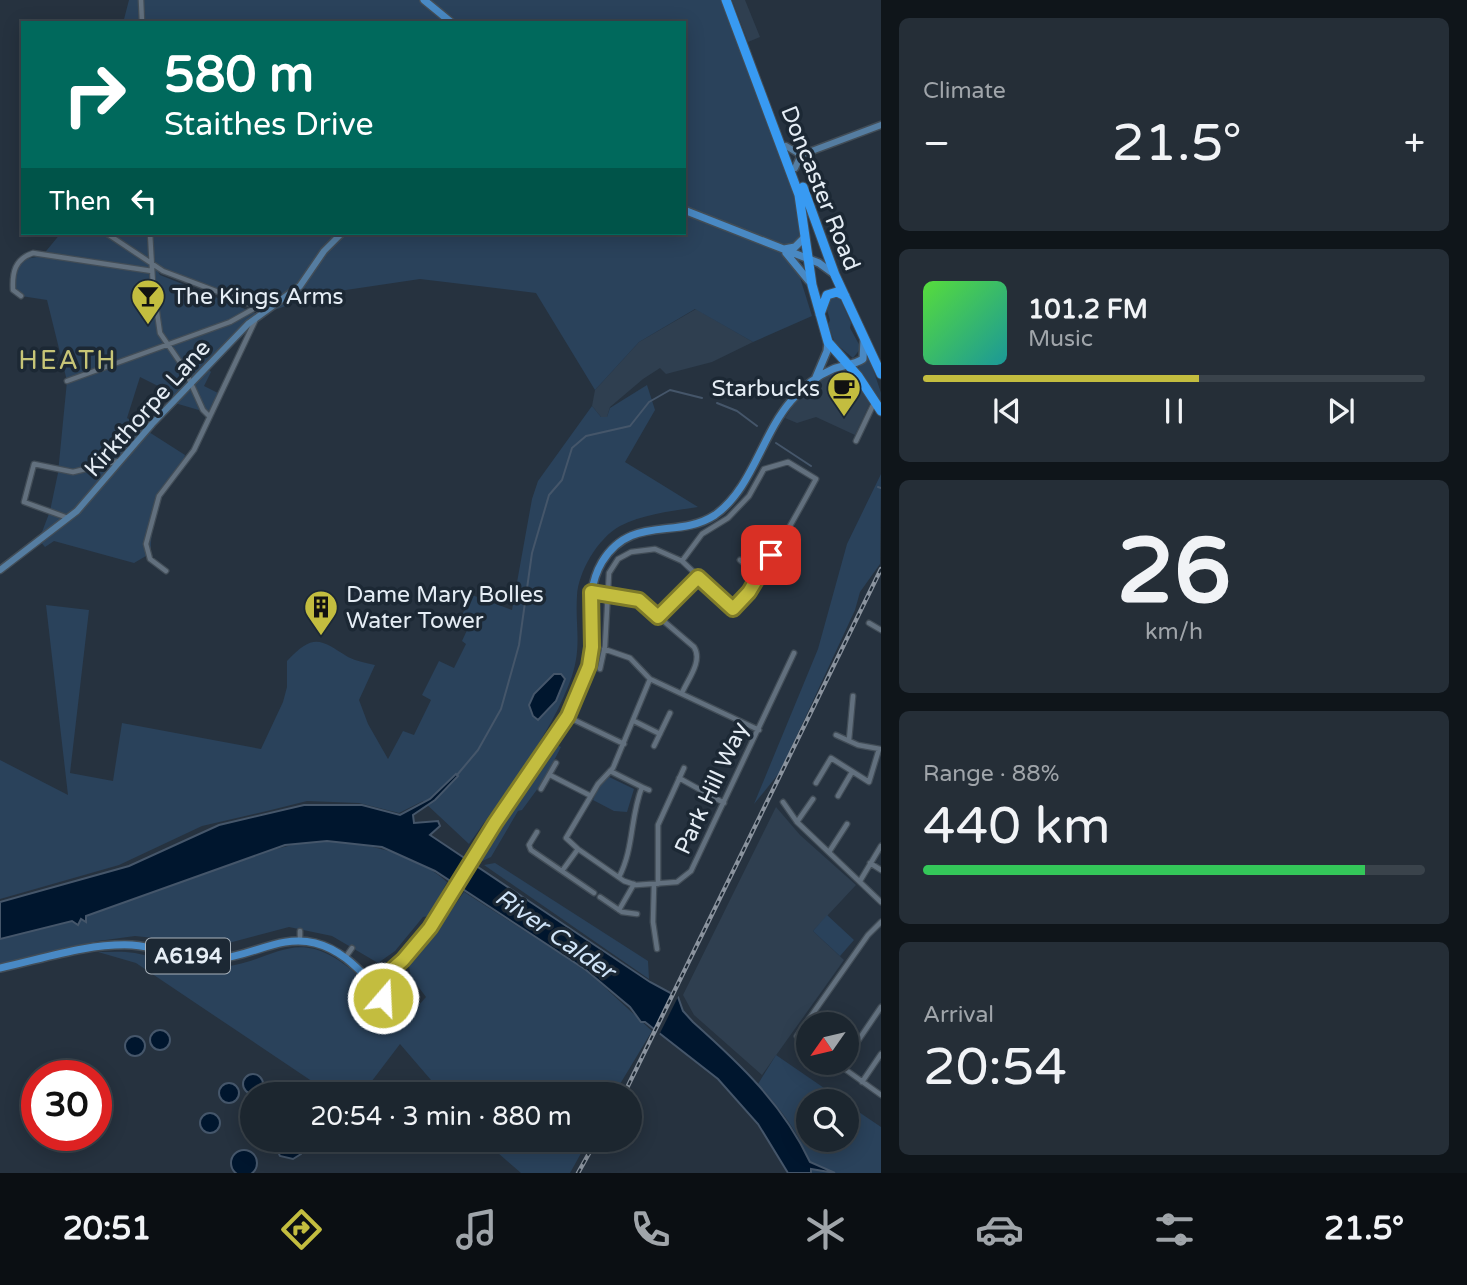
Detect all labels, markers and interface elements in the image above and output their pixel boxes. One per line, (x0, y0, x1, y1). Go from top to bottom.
text: 580 m (164, 46, 314, 105)
icon: right (49, 49, 140, 140)
text: Climate (923, 77, 1006, 105)
street label: Doncaster Road (774, 102, 866, 275)
text: Staithes Drive (164, 106, 374, 144)
text: 21.5° (1112, 112, 1242, 175)
text: − (923, 121, 950, 167)
text: + (1404, 121, 1425, 167)
icon: left (125, 182, 163, 220)
text: Then (49, 186, 111, 217)
bar icon: The Kings Arms (129, 277, 167, 326)
place label: The Kings Arms (172, 283, 344, 311)
text: 101.2 FM (1028, 294, 1148, 325)
text: Music (1028, 325, 1093, 353)
street label: Kirkthorpe Lane (79, 334, 217, 483)
district label: HEATH (18, 345, 118, 376)
cafe icon: Starbucks (825, 369, 863, 418)
place label: Starbucks (712, 375, 820, 403)
icon: previous (988, 392, 1026, 430)
icon: pause (1155, 392, 1193, 430)
icon: next (1322, 392, 1360, 430)
text: 26 (1117, 517, 1231, 627)
pin (741, 525, 801, 585)
icon: arrive (752, 536, 790, 574)
place label: Dame Mary Bolles Water Tower (346, 581, 544, 635)
building icon: Dame Mary Bolles Water Tower (302, 588, 340, 637)
text: km/h (1145, 618, 1203, 646)
street label: Park Hill Way (669, 718, 755, 859)
text: Range · 88% (923, 760, 1059, 788)
text: 440 km (923, 795, 1111, 858)
water label: River Calder (490, 883, 622, 988)
road number: A6194 (146, 939, 230, 974)
position arrow (346, 961, 420, 1035)
text: Arrival (923, 1001, 994, 1029)
north arrow (796, 1012, 859, 1074)
map controls (796, 1012, 859, 1152)
text: 20:54 (923, 1036, 1067, 1099)
speed limit sign: 30 (21, 1060, 112, 1151)
button: search (796, 1089, 859, 1152)
text: 20:54 · 3 min · 880 m (310, 1101, 572, 1132)
icon: directions (277, 1205, 326, 1254)
icon: music (452, 1205, 501, 1254)
icon: phone (626, 1205, 675, 1254)
icon: climate (801, 1205, 850, 1254)
icon: car (975, 1205, 1024, 1254)
icon: filters (1150, 1205, 1199, 1254)
text: 20:51 (63, 1210, 151, 1248)
text: 21.5° (1324, 1210, 1404, 1248)

